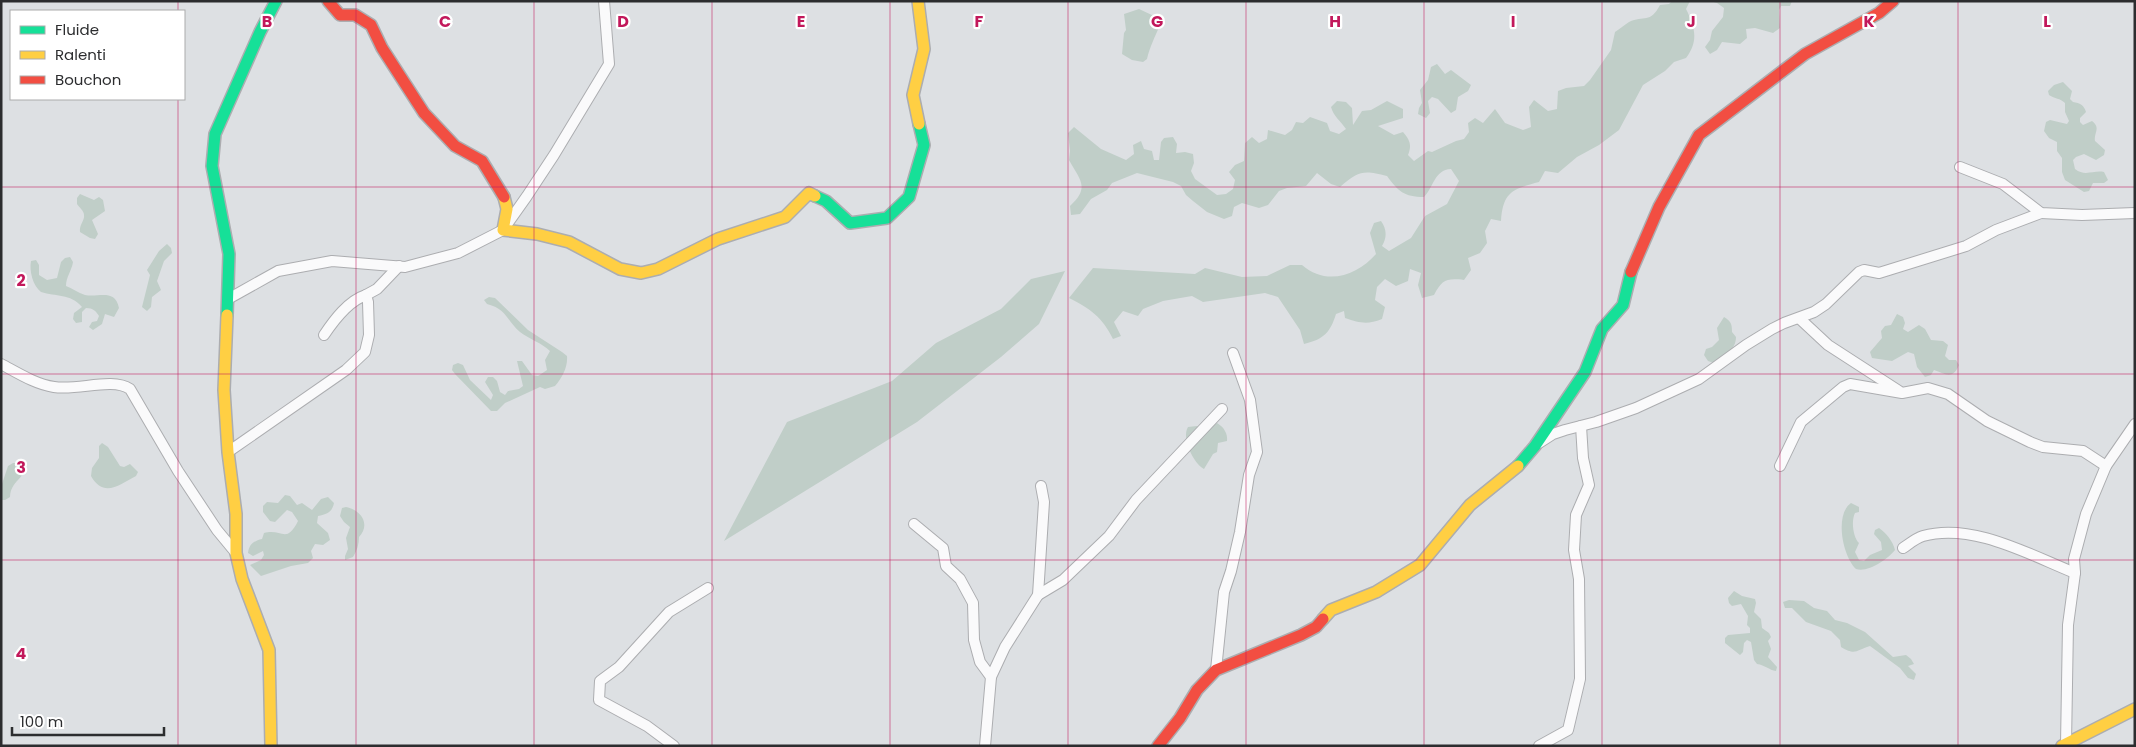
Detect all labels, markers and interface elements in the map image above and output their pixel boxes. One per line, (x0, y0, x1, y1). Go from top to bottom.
legend (10, 10, 185, 100)
text: B (262, 10, 272, 33)
text: C (439, 10, 451, 33)
text: D (617, 10, 629, 33)
text: E (797, 10, 805, 33)
text: F (975, 10, 984, 33)
text: G (1151, 10, 1163, 33)
text: H (1329, 10, 1341, 33)
text: I (1511, 10, 1515, 33)
text: J (1686, 10, 1696, 33)
text: K (1863, 10, 1875, 33)
text: L (2043, 10, 2051, 33)
text: Fluide (55, 19, 99, 40)
text: Ralenti (55, 44, 106, 65)
text: Bouchon (55, 69, 121, 90)
text: 2 (16, 269, 26, 292)
text: 3 (16, 456, 26, 479)
text: 4 (16, 642, 27, 665)
scale bar (12, 704, 165, 736)
text: 100 m (20, 711, 63, 732)

